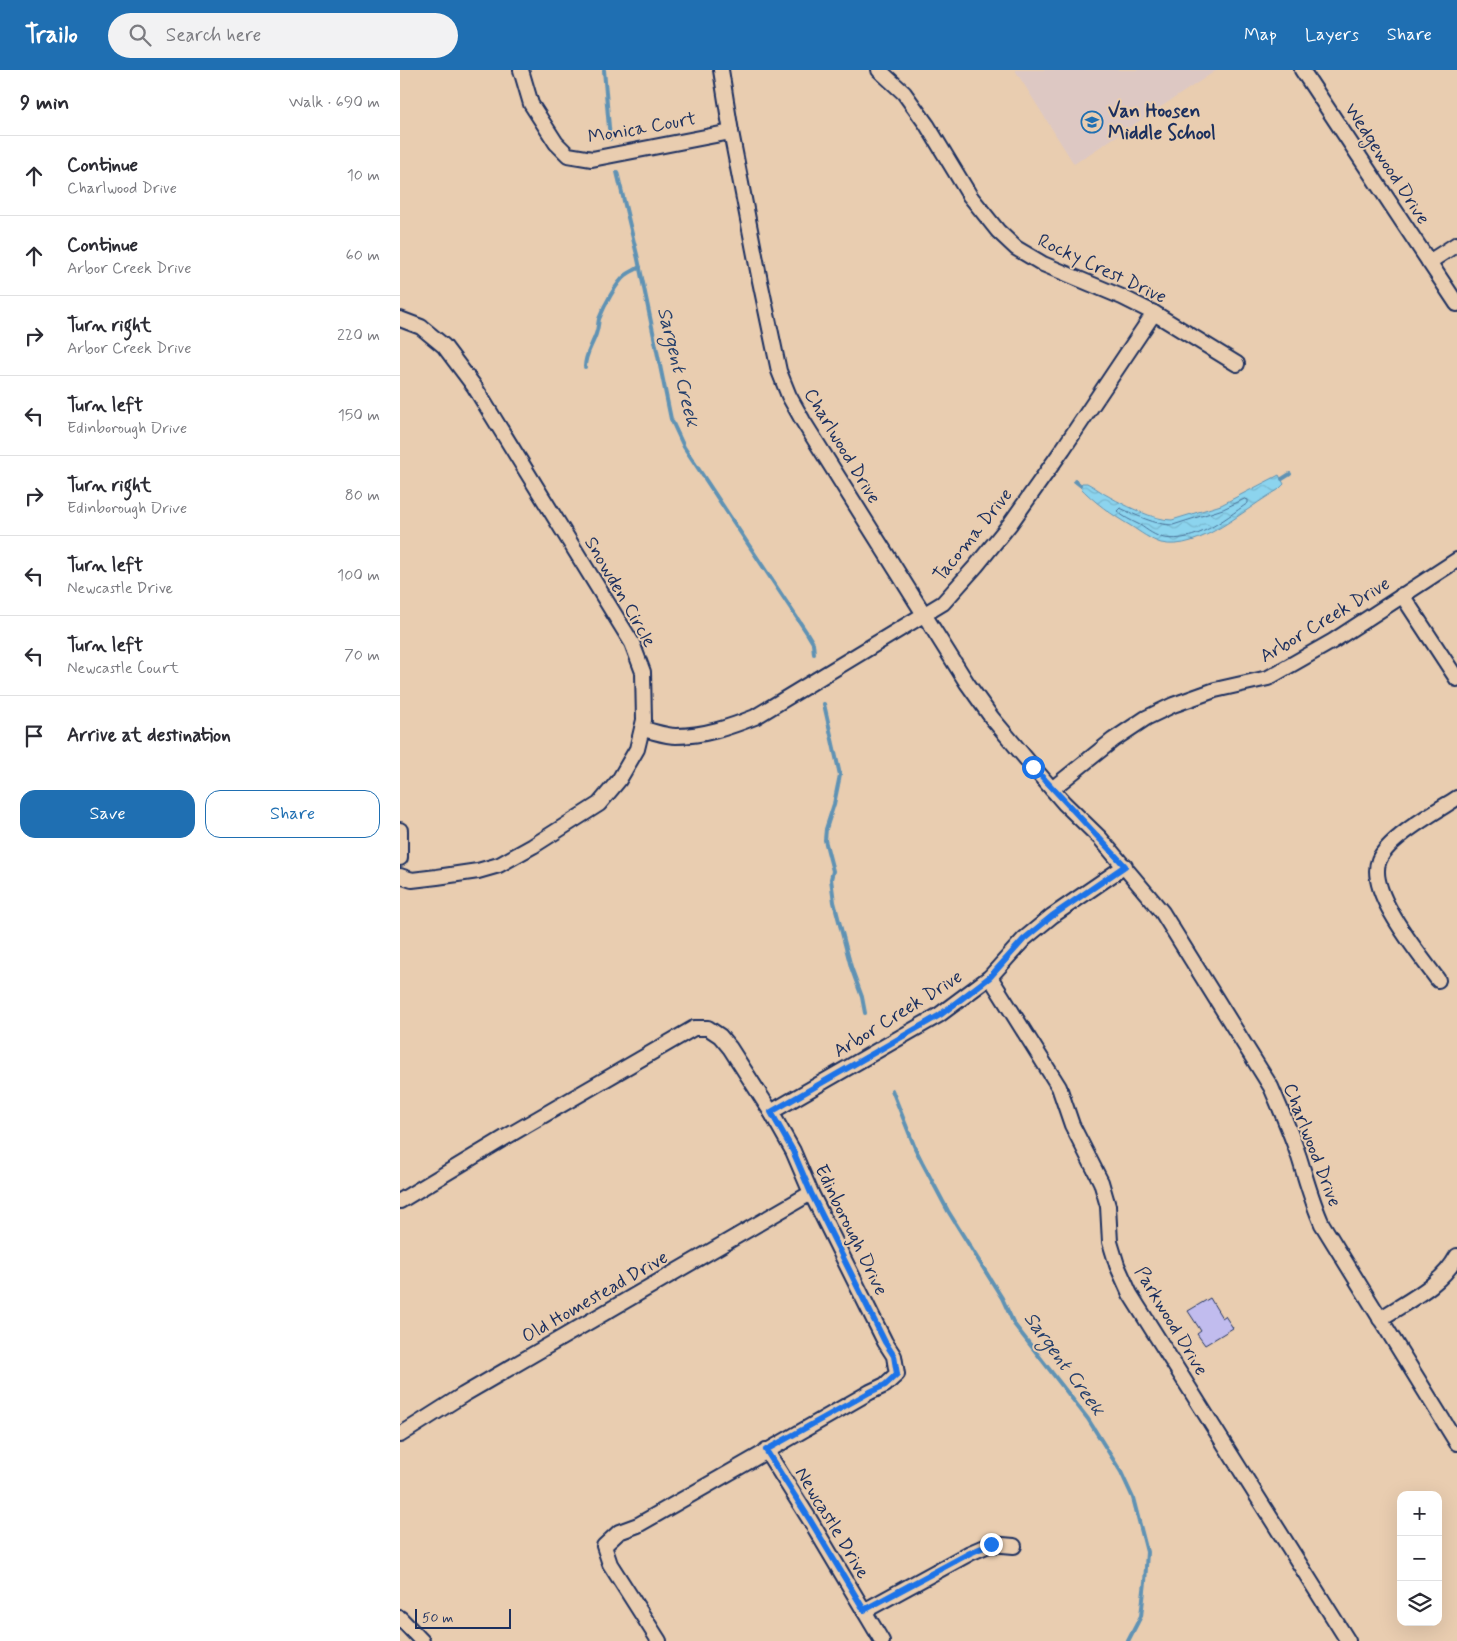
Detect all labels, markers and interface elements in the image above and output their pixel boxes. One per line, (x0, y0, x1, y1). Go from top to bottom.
search box (108, 13, 458, 58)
text: Trailo (25, 20, 78, 51)
icon: search (126, 21, 154, 49)
text: Search here (166, 23, 261, 48)
text: Map (1244, 23, 1277, 47)
text: Layers (1305, 23, 1359, 47)
text: Share (1387, 23, 1432, 47)
text: 9 min (20, 89, 69, 117)
text: Walk · 690 m (289, 92, 380, 113)
place label: Van Hoosen Middle School (1108, 99, 1216, 146)
street label: Wedgewood Drive (1337, 99, 1436, 231)
street label: Monica Court (586, 106, 698, 150)
school or university icon: Van Hoosen Middle School (1080, 110, 1104, 134)
text: Continue (67, 153, 138, 178)
icon: ahead (20, 162, 48, 190)
text: 10 m (347, 165, 380, 186)
text: Charlwood Drive (67, 178, 177, 199)
street label: Rocky Crest Drive (1033, 228, 1171, 311)
text: Continue (67, 233, 138, 258)
icon: ahead (20, 242, 48, 270)
text: 60 m (346, 245, 380, 266)
text: Arbor Creek Drive (67, 258, 191, 279)
water label: Sargent Creek (648, 304, 706, 431)
text: Turn right (67, 313, 151, 338)
icon: right (20, 322, 48, 350)
text: 220 m (337, 325, 380, 346)
text: Arbor Creek Drive (67, 338, 191, 359)
street label: Charlwood Drive (798, 384, 886, 508)
text: Turn left (67, 393, 143, 418)
icon: left (20, 402, 48, 430)
text: 150 m (338, 405, 380, 426)
text: Edinborough Drive (67, 418, 187, 439)
text: Turn right (67, 473, 151, 498)
icon: right (20, 482, 48, 510)
street label: Tacoma Drive (928, 483, 1018, 587)
text: 80 m (345, 485, 380, 506)
text: Edinborough Drive (67, 498, 187, 519)
street label: Snowden Circle (578, 532, 662, 652)
text: Turn left (67, 553, 143, 578)
icon: left (20, 562, 48, 590)
text: 100 m (337, 565, 380, 586)
street label: Arbor Creek Drive (1255, 571, 1395, 669)
text: Newcastle Drive (67, 578, 173, 599)
text: Turn left (67, 633, 143, 658)
icon: left (20, 642, 48, 670)
text: 70 m (344, 645, 380, 666)
text: Newcastle Court (67, 658, 179, 679)
icon: arrive (20, 722, 48, 750)
text: Arrive at destination (67, 723, 231, 748)
route start (1022, 756, 1045, 779)
button: Save (20, 790, 195, 838)
button: Share (205, 790, 380, 838)
street label: Arbor Creek Drive (829, 964, 967, 1064)
street label: Charlwood Drive (1277, 1080, 1347, 1210)
street label: Edinborough Drive (808, 1160, 894, 1300)
street label: Old Homestead Drive (517, 1245, 673, 1349)
street label: Parkwood Drive (1128, 1262, 1214, 1380)
water label: Sargent Creek (1015, 1307, 1111, 1423)
street label: Newcastle Drive (789, 1463, 875, 1583)
map controls (1397, 1491, 1442, 1626)
button: + (1397, 1491, 1442, 1536)
route end (980, 1533, 1003, 1556)
button: − (1397, 1536, 1442, 1581)
button: layers (1397, 1581, 1442, 1626)
scale bar (415, 1606, 511, 1629)
text: 50 m (422, 1609, 453, 1627)

